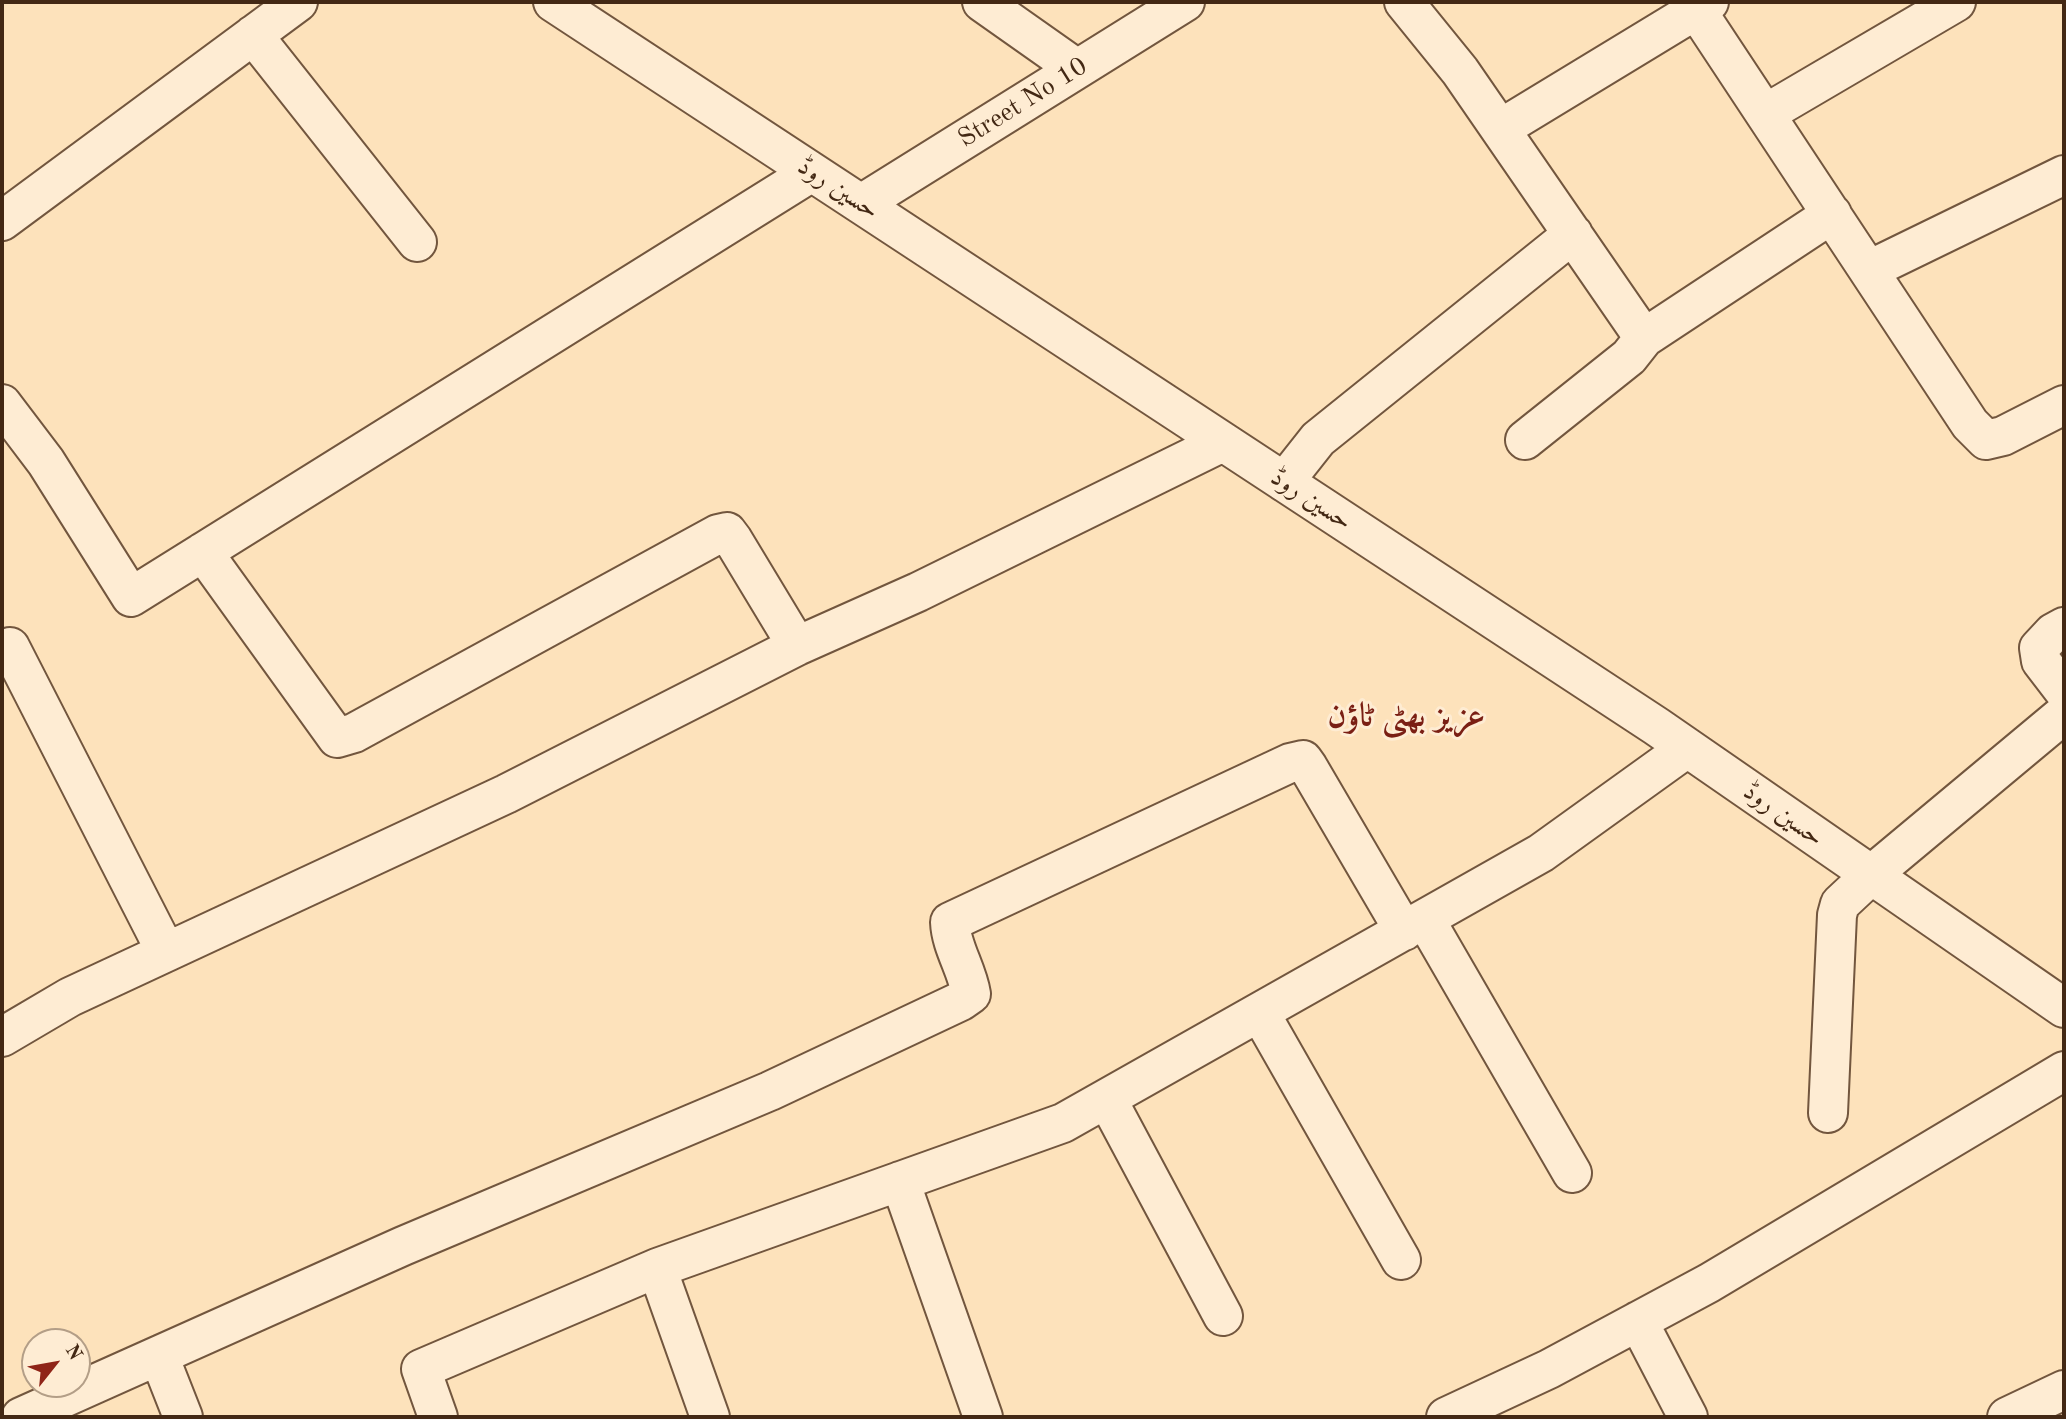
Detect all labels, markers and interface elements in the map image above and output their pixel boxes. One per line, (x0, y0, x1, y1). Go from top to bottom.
street label: Street No 10 (953, 51, 1093, 155)
street label: حسین روڈ (791, 151, 885, 227)
street label: حسین روڈ (1264, 462, 1358, 538)
district label: عزیز بھٹی ٹاؤن (1327, 697, 1485, 737)
street label: حسین روڈ (1737, 776, 1829, 854)
north arrow (21, 1328, 91, 1398)
text: N (61, 1342, 85, 1364)

